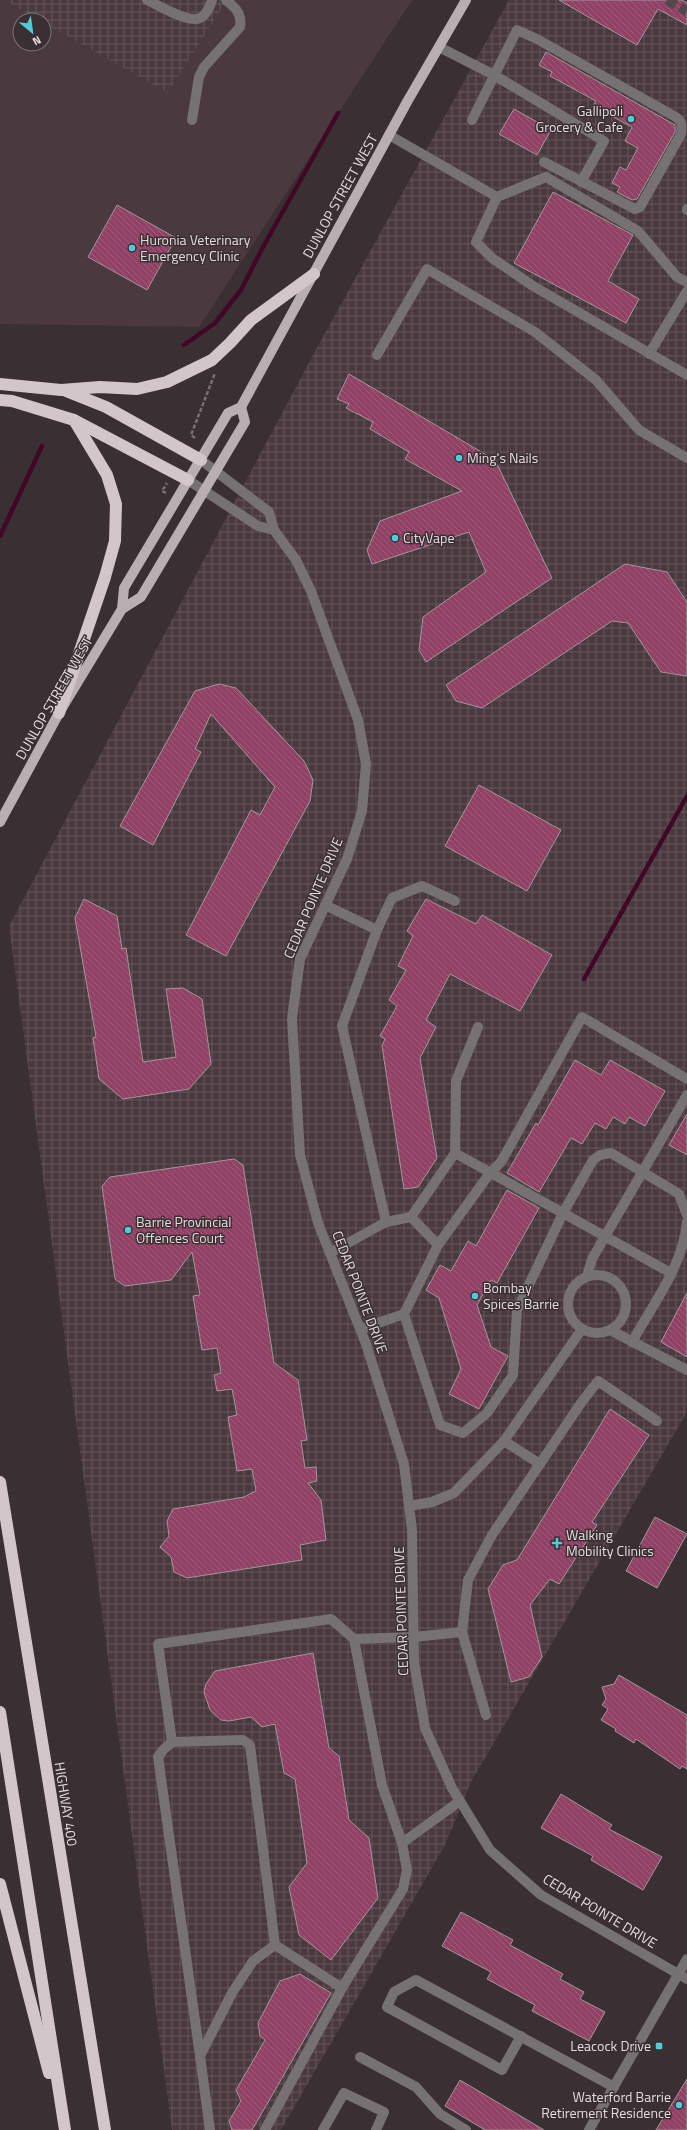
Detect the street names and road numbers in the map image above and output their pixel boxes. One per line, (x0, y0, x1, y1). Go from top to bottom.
street label: DUNLOP STREET WEST (297, 129, 383, 262)
street label: DUNLOP STREET WEST (10, 632, 98, 763)
street label: CEDAR POINTE DRIVE (278, 834, 348, 962)
street label: CEDAR POINTE DRIVE (327, 1227, 394, 1356)
street label: CEDAR POINTE DRIVE (388, 1546, 413, 1676)
street label: HIGHWAY 400 (49, 1760, 84, 1848)
street label: CEDAR POINTE DRIVE (539, 1868, 662, 1953)

